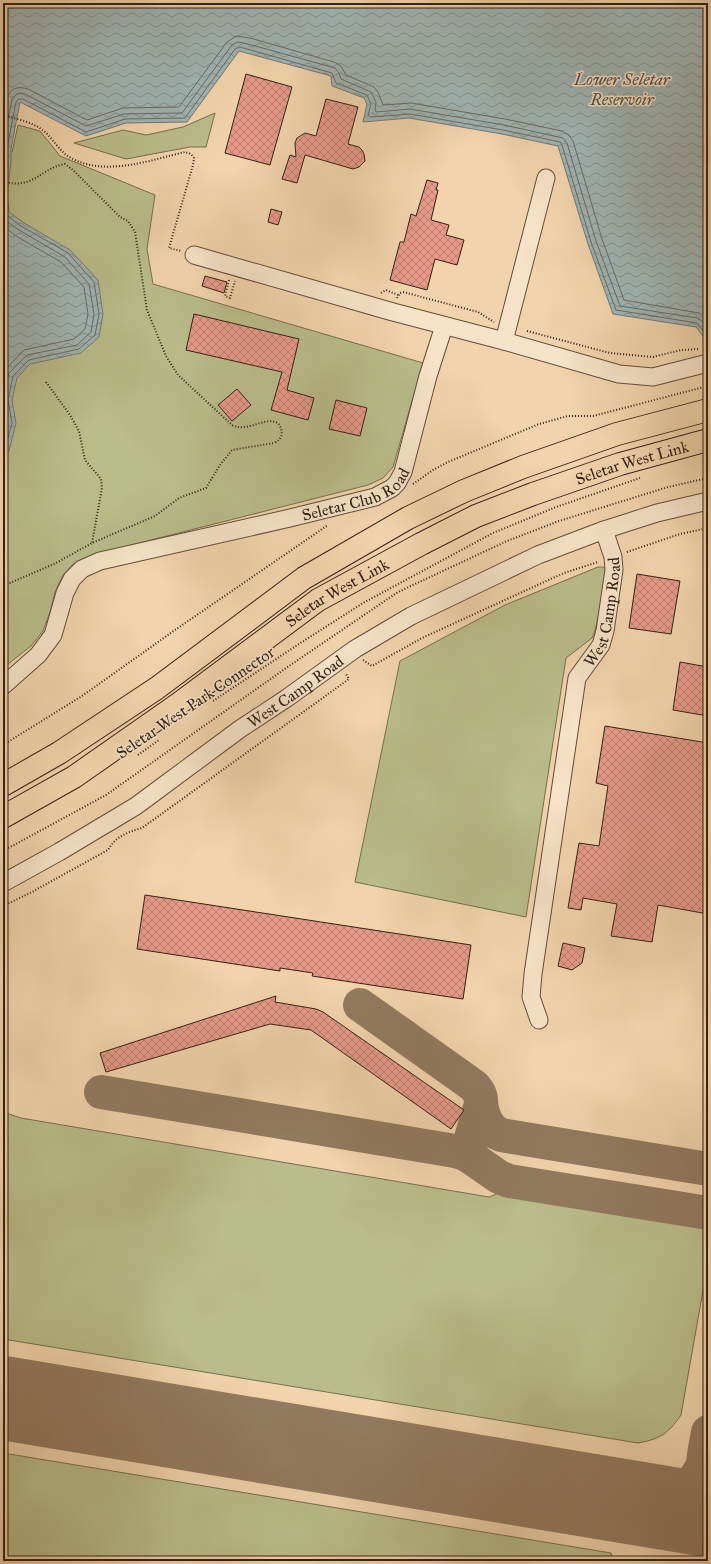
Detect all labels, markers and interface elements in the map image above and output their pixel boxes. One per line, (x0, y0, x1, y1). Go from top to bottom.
water label: Lower Seletar Reservoir (573, 69, 671, 110)
street label: Seletar West Link (573, 437, 691, 489)
street label: Seletar Club Road (300, 464, 414, 525)
street label: Seletar West Link (282, 554, 392, 631)
street label: West Camp Road (580, 557, 624, 670)
street label: Seletar West Park Connector (113, 642, 278, 763)
street label: West Camp Road (244, 652, 347, 732)

